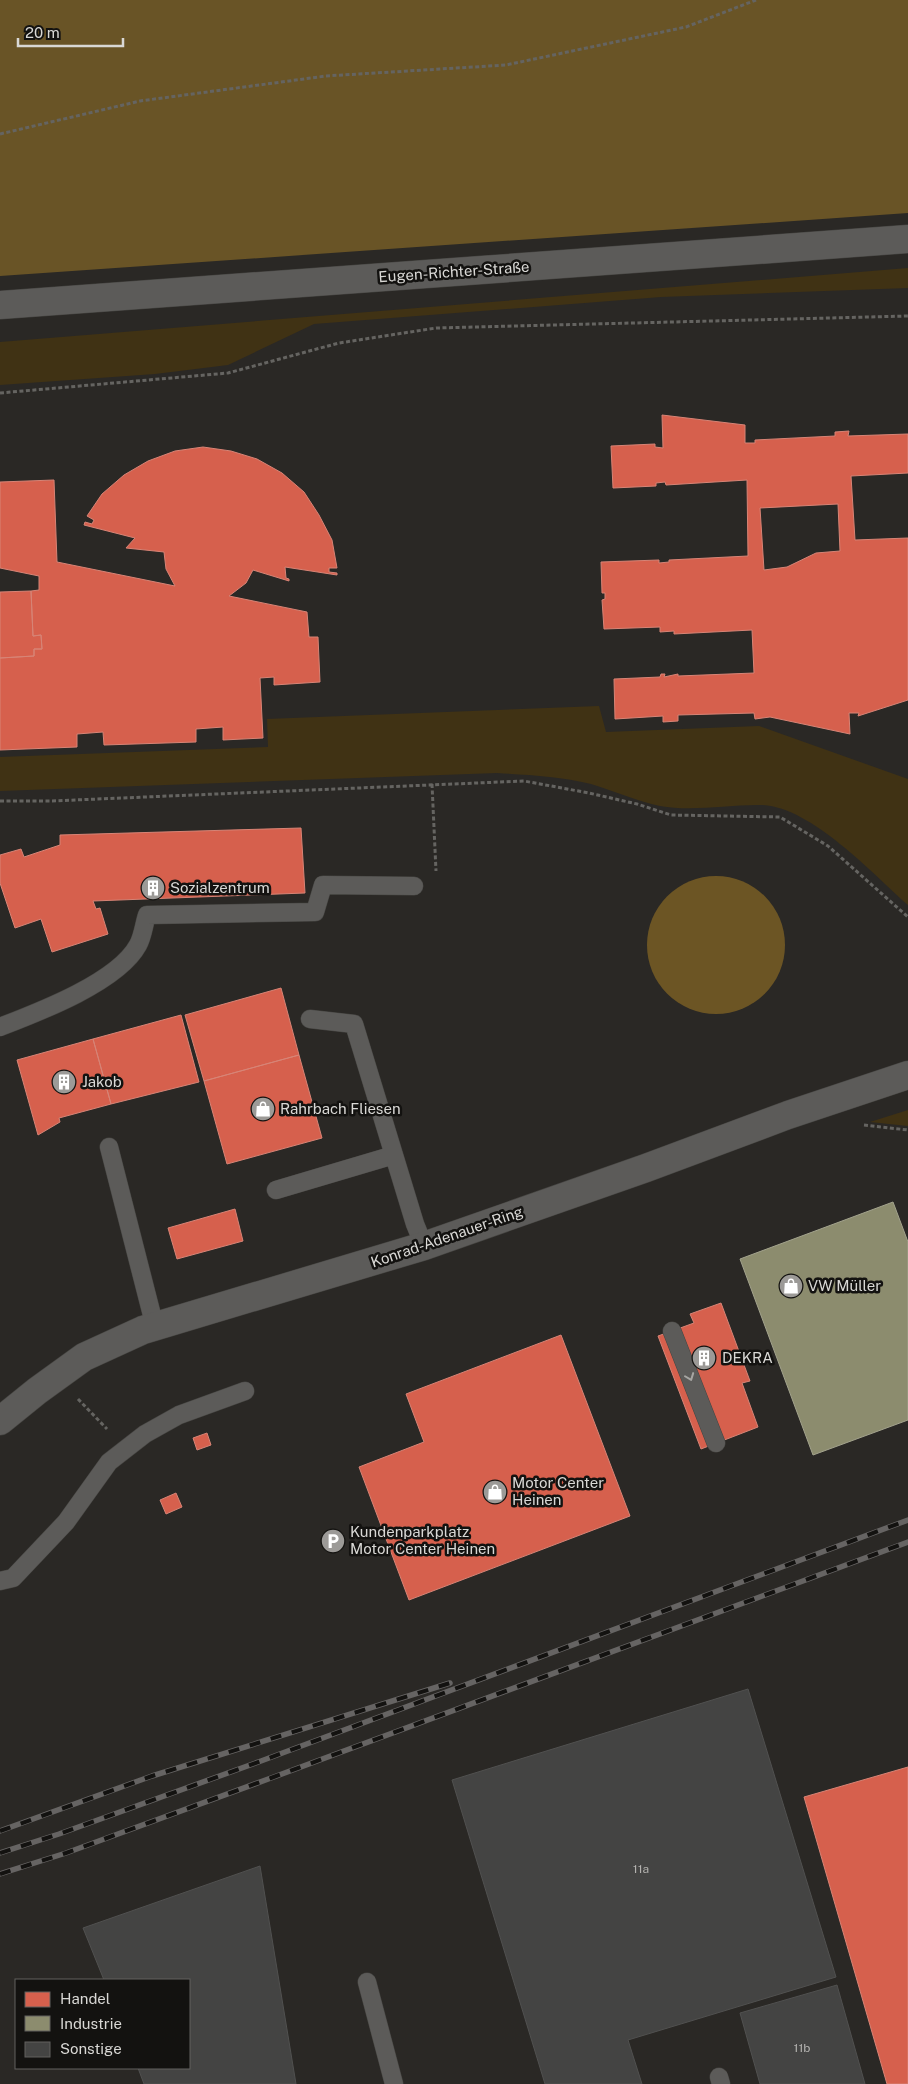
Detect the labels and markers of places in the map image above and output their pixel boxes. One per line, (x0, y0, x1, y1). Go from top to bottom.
building icon: Sozialzentrum (140, 875, 166, 901)
place label: Sozialzentrum (170, 879, 270, 896)
building icon: Jakob (51, 1069, 77, 1095)
place label: Jakob (82, 1073, 122, 1090)
shop icon: Rahrbach Fliesen (250, 1096, 276, 1122)
place label: Rahrbach Fliesen (280, 1100, 401, 1117)
shop icon: VW Müller (778, 1273, 804, 1299)
place label: VW Müller (808, 1277, 881, 1294)
building icon: DEKRA (691, 1345, 717, 1371)
place label: DEKRA (722, 1349, 773, 1366)
place label: Motor Center Heinen (512, 1474, 604, 1508)
shop icon: Motor Center Heinen (482, 1479, 508, 1505)
place label: Kundenparkplatz Motor Center Heinen (350, 1523, 495, 1557)
parking icon: Kundenparkplatz Motor Center Heinen (320, 1528, 346, 1554)

